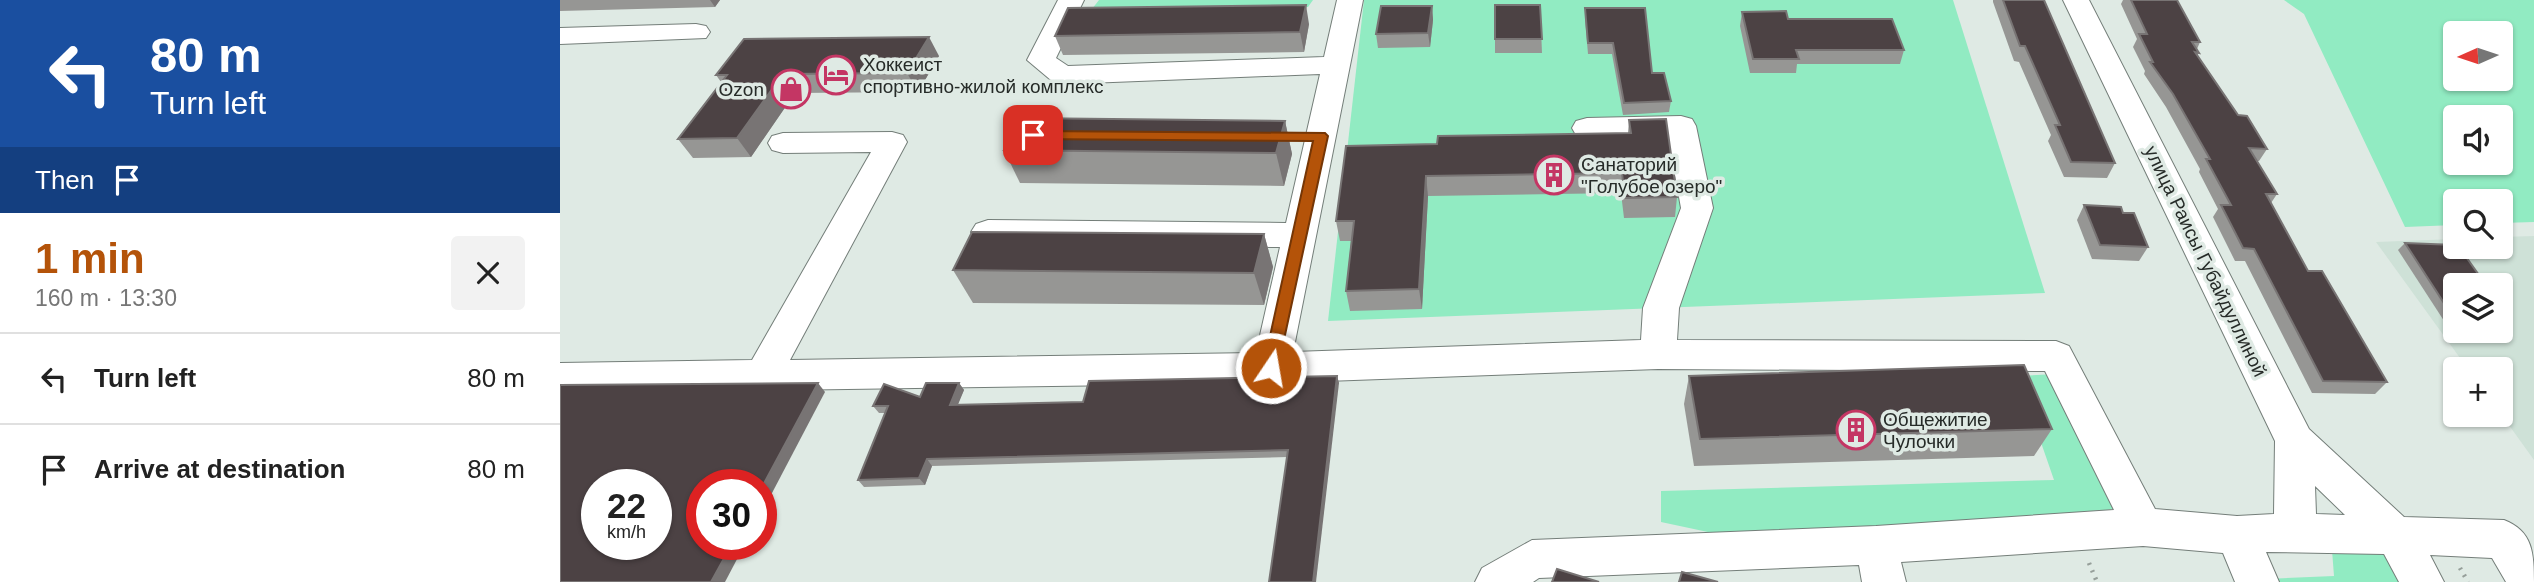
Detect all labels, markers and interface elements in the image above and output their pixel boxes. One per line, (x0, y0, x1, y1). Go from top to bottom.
north arrow (2443, 21, 2513, 91)
map controls (2443, 21, 2513, 427)
icon: left (35, 28, 126, 119)
text: 80 m (150, 28, 262, 82)
hotel icon: Хоккеист спортивно-жилой комплекс (815, 54, 857, 96)
place label: Хоккеист спортивно-жилой комплекс (863, 54, 1104, 97)
shop icon: Ozon (770, 68, 812, 110)
place label: Ozon (719, 79, 764, 100)
text: Turn left (150, 85, 266, 121)
pin (1003, 105, 1063, 165)
button: sound (2443, 105, 2513, 175)
icon: arrive (1014, 116, 1052, 154)
street label: улица Раисы Губайдуллиной (2140, 142, 2271, 380)
building icon: Санаторий "Голубое озеро" (1533, 154, 1575, 196)
place label: Санаторий "Голубое озеро" (1581, 154, 1722, 197)
icon: arrive (108, 161, 146, 199)
text: Then (35, 165, 94, 195)
button: search (2443, 189, 2513, 259)
text: 1 min (35, 235, 145, 282)
button: close (451, 236, 525, 310)
button: layers (2443, 273, 2513, 343)
text: 160 m · 13:30 (35, 285, 177, 311)
position arrow (1234, 331, 1308, 405)
button: + (2443, 357, 2513, 427)
icon: left (35, 360, 73, 398)
text: Turn left (94, 363, 196, 393)
text: 80 m (467, 363, 525, 393)
building icon: Общежитие Чулочки (1835, 409, 1877, 451)
place label: Общежитие Чулочки (1883, 409, 1988, 452)
icon: arrive (35, 451, 73, 489)
text: Arrive at destination (94, 454, 345, 484)
text: 80 m (467, 454, 525, 484)
speed limit sign: 30 (686, 469, 777, 560)
text: 22 (607, 486, 646, 525)
text: km/h (607, 522, 646, 542)

